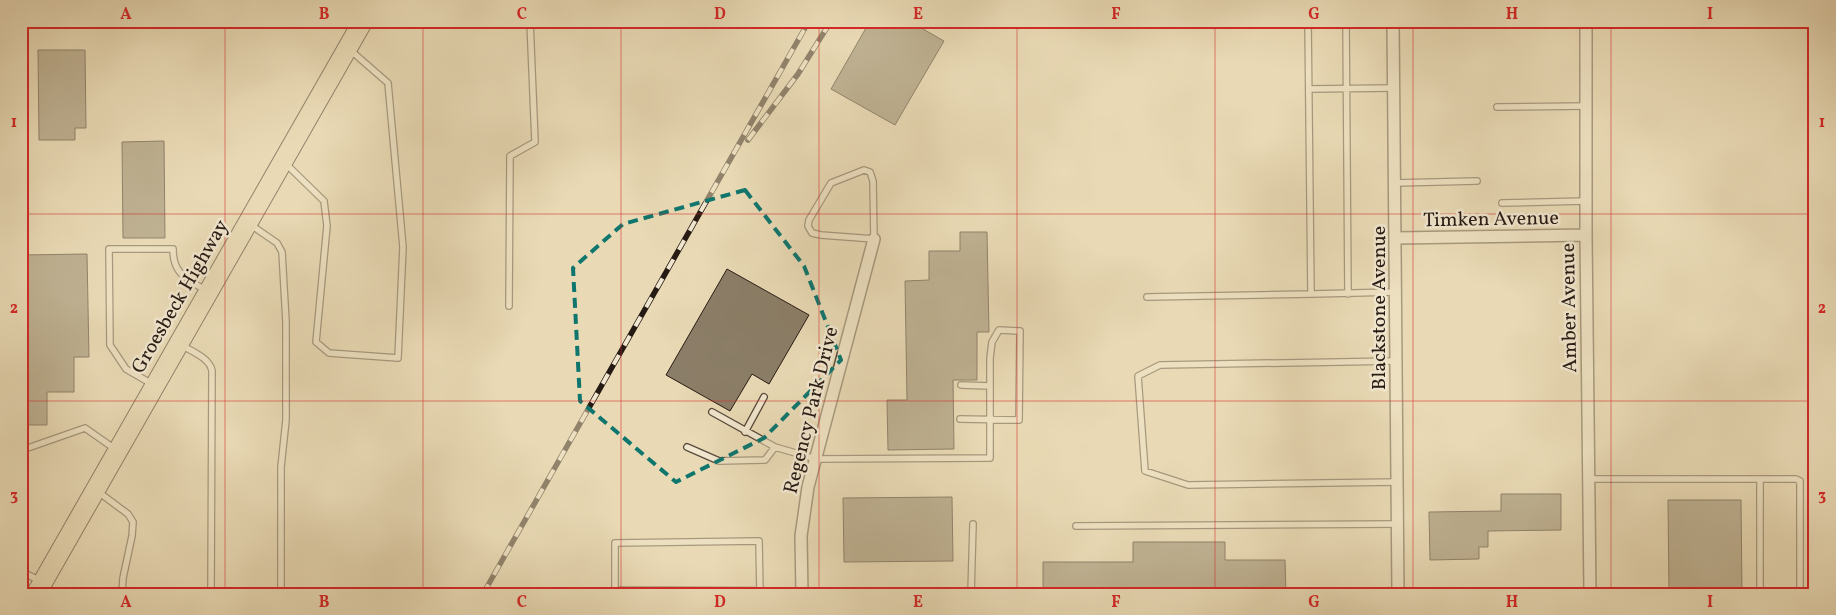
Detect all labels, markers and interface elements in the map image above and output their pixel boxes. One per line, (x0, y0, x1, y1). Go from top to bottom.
text: A (120, 4, 132, 26)
text: B (319, 4, 330, 26)
text: C (517, 4, 527, 26)
text: D (714, 4, 726, 26)
text: E (913, 4, 923, 26)
text: F (1111, 4, 1121, 26)
text: G (1308, 4, 1320, 26)
text: H (1506, 4, 1518, 26)
text: I (1707, 4, 1713, 26)
text: 1 (11, 112, 17, 134)
text: 1 (1819, 112, 1825, 134)
street label: Timken Avenue (1423, 205, 1559, 235)
street label: Groesbeck Highway (125, 215, 236, 379)
street label: Blackstone Avenue (1366, 226, 1394, 390)
street label: Amber Avenue (1555, 243, 1585, 373)
text: 2 (10, 298, 18, 320)
text: 2 (1818, 298, 1826, 320)
street label: Regency Park Drive (778, 324, 846, 497)
text: 3 (10, 485, 18, 507)
text: 3 (1818, 485, 1826, 507)
text: A (120, 592, 132, 614)
text: B (319, 592, 330, 614)
text: C (517, 592, 527, 614)
text: D (714, 592, 726, 614)
text: E (913, 592, 923, 614)
text: F (1111, 592, 1121, 614)
text: G (1308, 592, 1320, 614)
text: H (1506, 592, 1518, 614)
text: I (1707, 592, 1713, 614)

